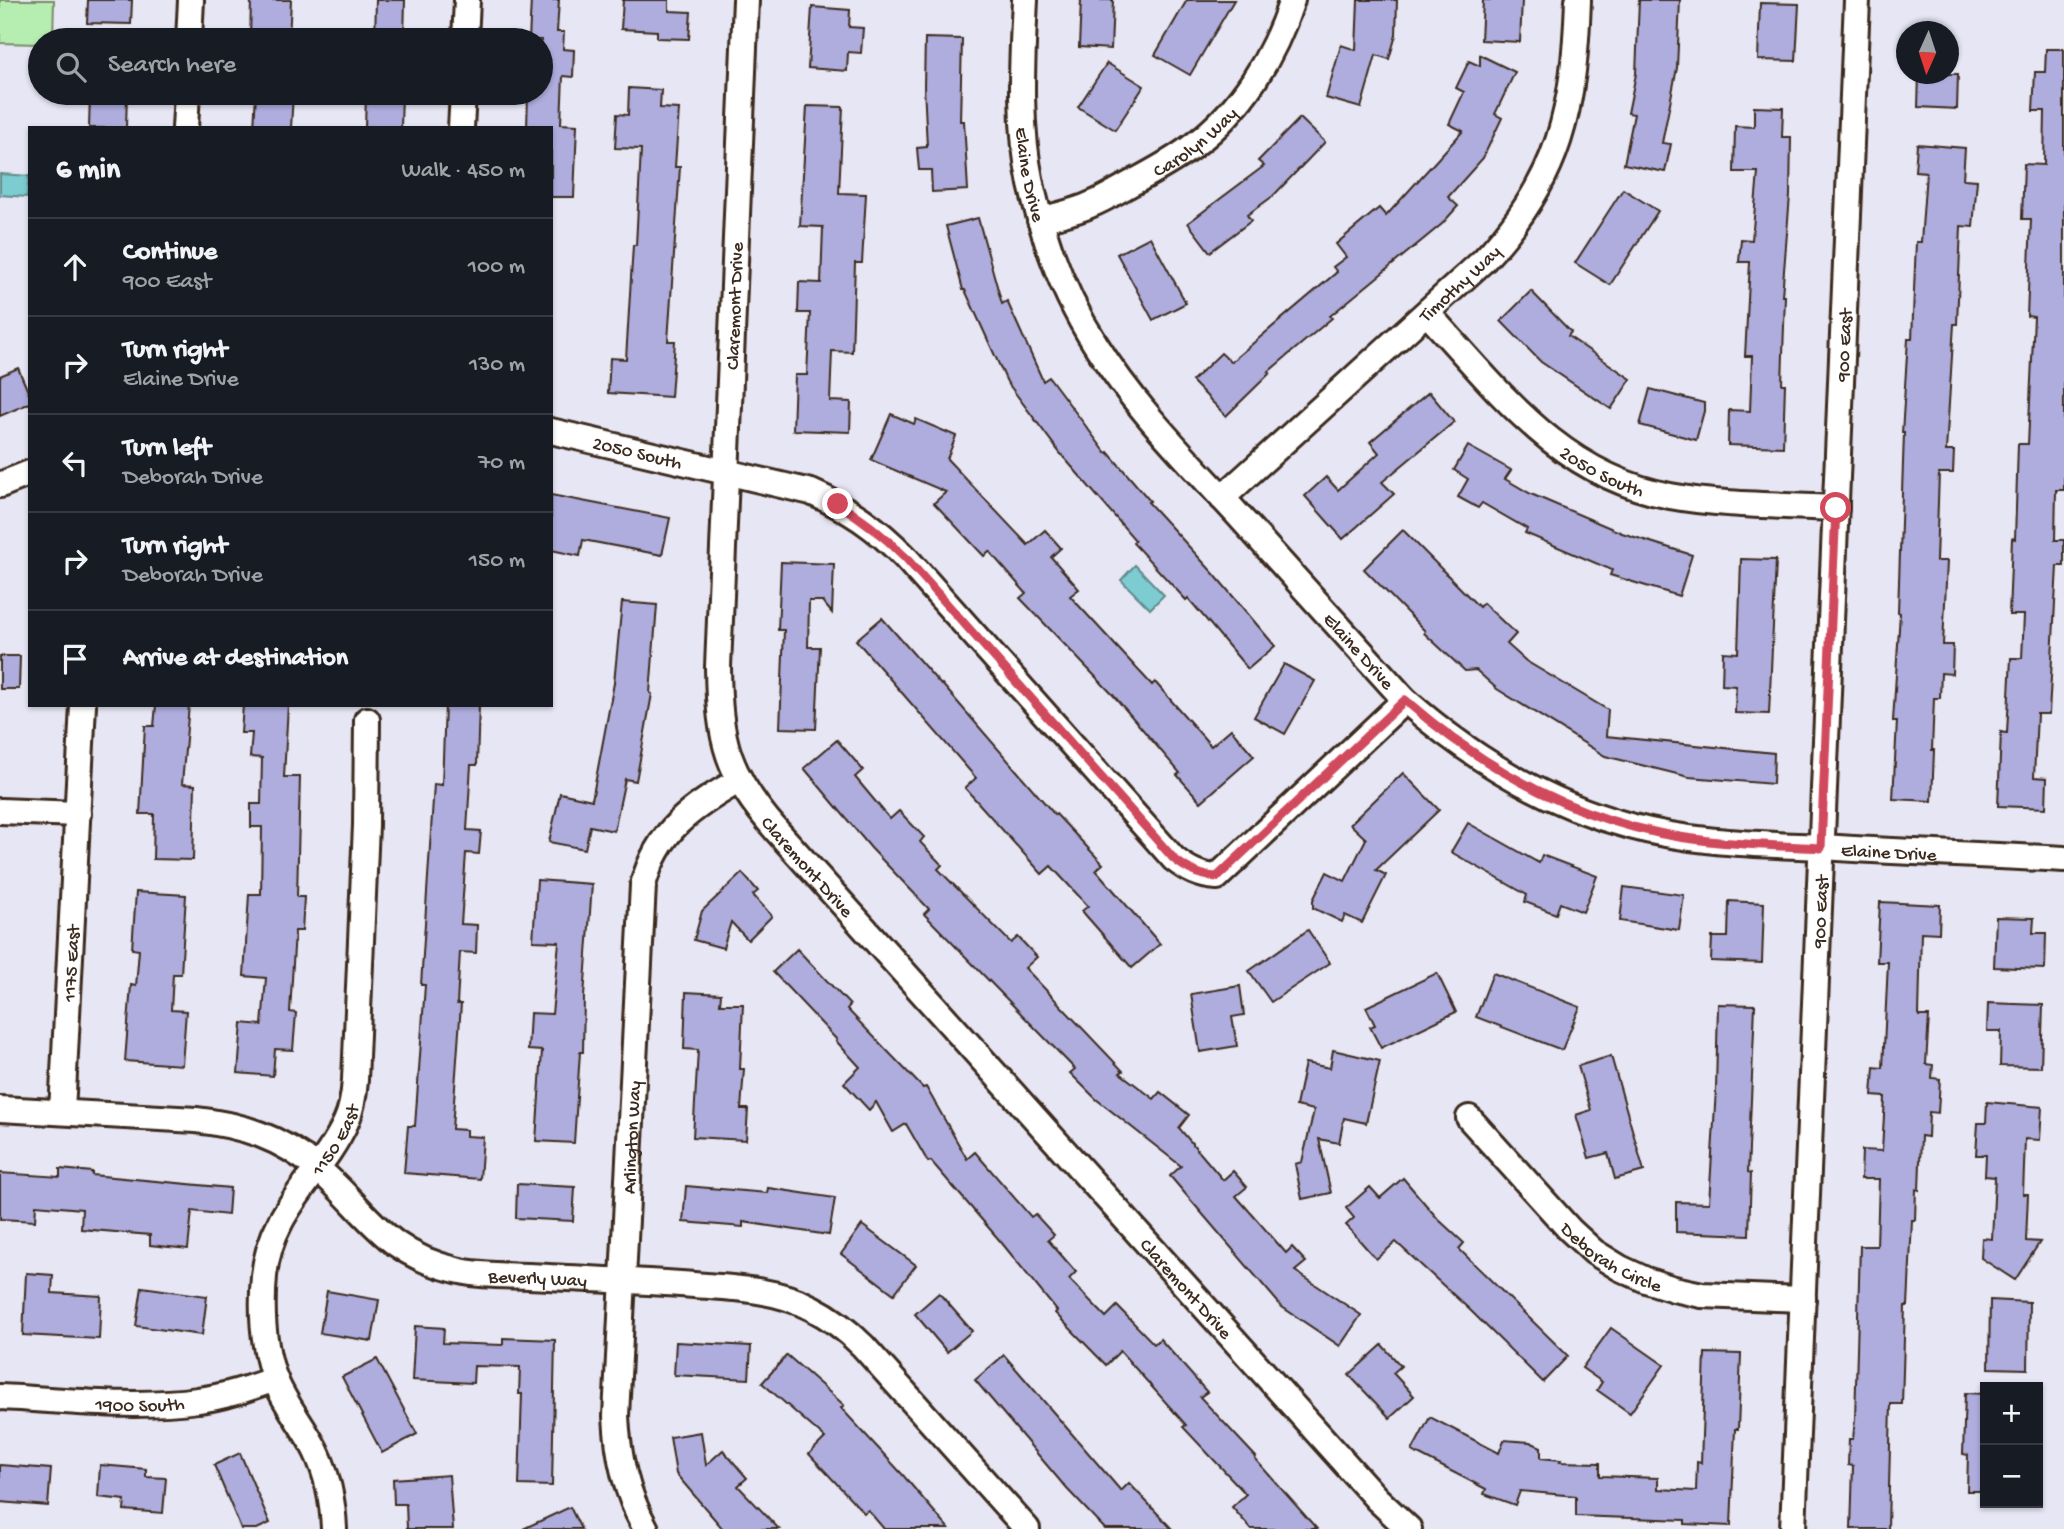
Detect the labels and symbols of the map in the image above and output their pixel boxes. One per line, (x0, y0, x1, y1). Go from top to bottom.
north arrow (1896, 21, 1959, 84)
street label: Carolyn Way (1150, 103, 1244, 184)
street label: Elaine Drive (1008, 127, 1048, 225)
street label: Timothy Way (1415, 241, 1507, 329)
street label: Claremont Drive (723, 242, 750, 370)
street label: 900 East (1833, 306, 1859, 383)
street label: 2050 South (590, 433, 684, 476)
street label: 2050 South (1554, 442, 1646, 504)
route end (822, 488, 853, 519)
route start (1820, 492, 1851, 523)
street label: Elaine Drive (1317, 609, 1398, 696)
street label: Claremont Drive (754, 813, 857, 924)
street label: Elaine Drive (1840, 840, 1937, 868)
street label: 900 East (1809, 873, 1835, 950)
street label: 1175 East (60, 922, 87, 1003)
street label: Arlington Way (619, 1080, 648, 1195)
street label: 1150 East (307, 1100, 367, 1182)
street label: Deborah Circle (1552, 1217, 1664, 1299)
street label: Claremont Drive (1133, 1235, 1236, 1345)
street label: Beverly Way (487, 1267, 588, 1294)
street label: 1900 South (94, 1394, 186, 1419)

